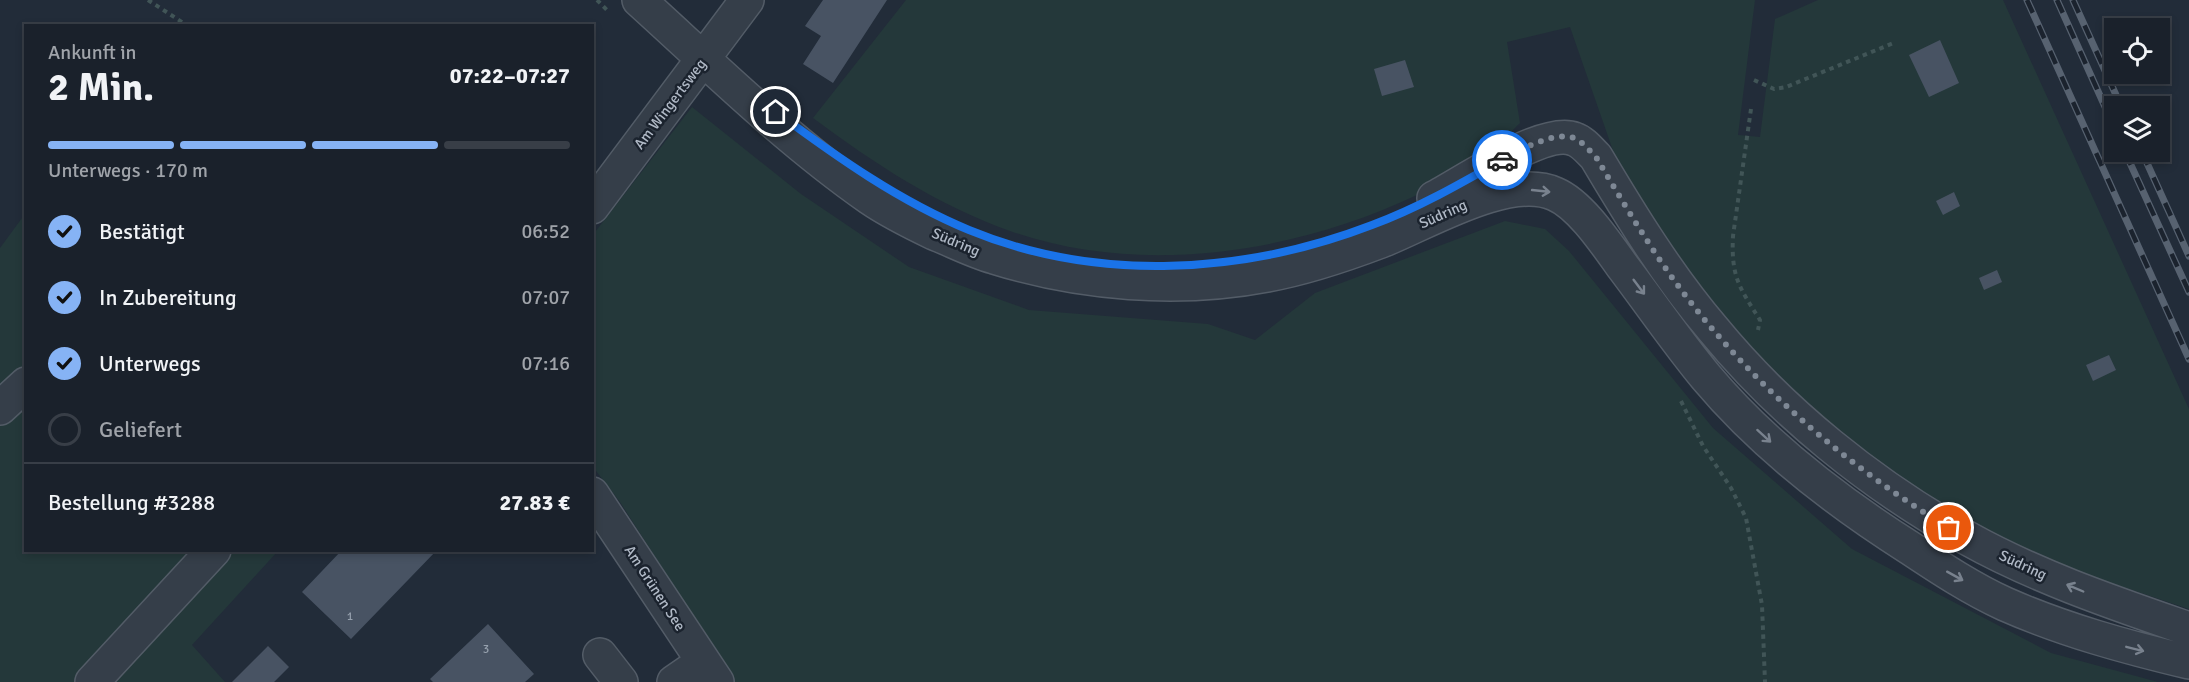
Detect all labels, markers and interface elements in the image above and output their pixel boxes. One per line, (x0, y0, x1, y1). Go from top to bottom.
map controls (2104, 18, 2170, 162)
button: locate (2104, 18, 2170, 84)
text: Ankunft in (48, 40, 136, 65)
street label: Am Wingertsweg (630, 55, 710, 153)
text: 07:22–07:27 (450, 62, 570, 89)
text: 2 Min. (48, 63, 154, 111)
pin (750, 86, 801, 137)
icon: home (759, 95, 792, 128)
button: layers (2104, 96, 2170, 162)
courier (1472, 130, 1532, 190)
icon: car (1486, 144, 1519, 177)
text: Unterwegs · 170 m (48, 158, 208, 183)
one-way arrow (1530, 186, 1550, 197)
street label: Südring (1416, 195, 1470, 232)
icon: check (48, 215, 81, 248)
text: Bestätigt (99, 218, 185, 245)
text: 06:52 (521, 219, 570, 244)
street label: Südring (929, 224, 983, 260)
one-way arrow (1632, 279, 1645, 295)
icon: check (48, 281, 81, 314)
text: In Zubereitung (99, 284, 237, 311)
text: 07:07 (521, 285, 570, 310)
icon: check (48, 347, 81, 380)
text: Unterwegs (99, 350, 201, 377)
text: 07:16 (521, 351, 570, 376)
text: Geliefert (99, 416, 182, 443)
one-way arrow (1756, 429, 1771, 443)
text: Bestellung #3288 (48, 489, 215, 516)
text: 27.83 € (499, 489, 570, 516)
pin (1923, 502, 1974, 553)
icon: bag (1932, 511, 1965, 544)
street label: Am Grünen See (621, 542, 689, 634)
street label: Südring (1996, 546, 2050, 584)
one-way arrow (1945, 571, 1963, 582)
one-way arrow (2066, 582, 2084, 593)
house number: 1 (347, 609, 353, 624)
house number: 3 (483, 642, 489, 657)
one-way arrow (2125, 644, 2144, 656)

